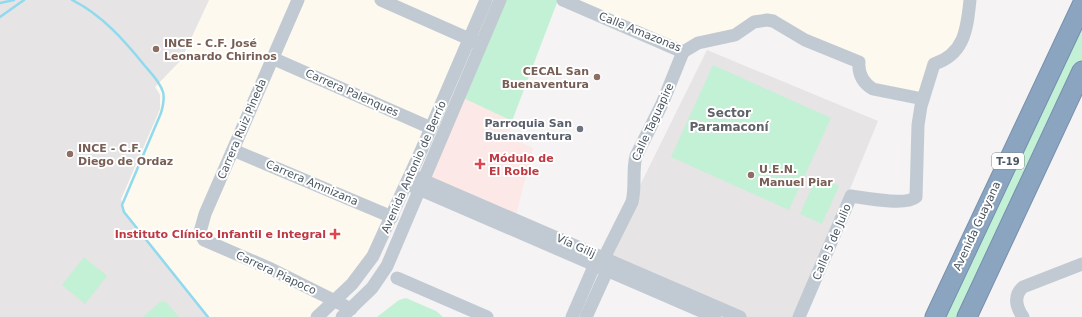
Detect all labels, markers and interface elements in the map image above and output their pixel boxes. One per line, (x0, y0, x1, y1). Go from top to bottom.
street label: Calle Amazonas (597, 10, 683, 55)
place label: INCE - C.F. José Leonardo Chirinos (164, 37, 277, 63)
marker: INCE - C.F. José Leonardo Chirinos (151, 44, 161, 54)
place label: CECAL San Buenaventura (502, 65, 589, 91)
street label: Carrera Palenques (303, 67, 401, 120)
marker: CECAL San Buenaventura (592, 72, 602, 82)
street label: Carrera Ruiz Pineda (215, 77, 269, 181)
street label: Calle Taguapire (629, 81, 677, 163)
street label: Avenida Antonio de Berrío (379, 99, 449, 235)
district label: Sector Paramaconí (689, 106, 769, 134)
place label: Parroquia San Buenaventura (484, 117, 572, 143)
marker: Parroquia San Buenaventura (575, 124, 585, 134)
place label: INCE - C.F. Diego de Ordaz (78, 142, 173, 168)
marker: INCE - C.F. Diego de Ordaz (65, 149, 75, 159)
place label: Módulo de El Roble (489, 152, 554, 178)
road number: T-19 (992, 153, 1024, 169)
street label: Carrera Amnizana (264, 158, 360, 208)
marker: Módulo de El Roble (474, 158, 486, 170)
place label: U.E.N. Manuel Piar (759, 163, 833, 189)
marker: U.E.N. Manuel Piar (746, 170, 756, 180)
street label: Avenida Guayana (951, 179, 1003, 273)
street label: Calle 5 de Julio (810, 202, 854, 282)
place label: Instituto Clínico Infantil e Integral (115, 228, 326, 241)
marker: Instituto Clínico Infantil e Integral (329, 228, 341, 240)
street label: Vía Gilij (554, 232, 598, 260)
street label: Carrera Piapoco (234, 249, 319, 297)

